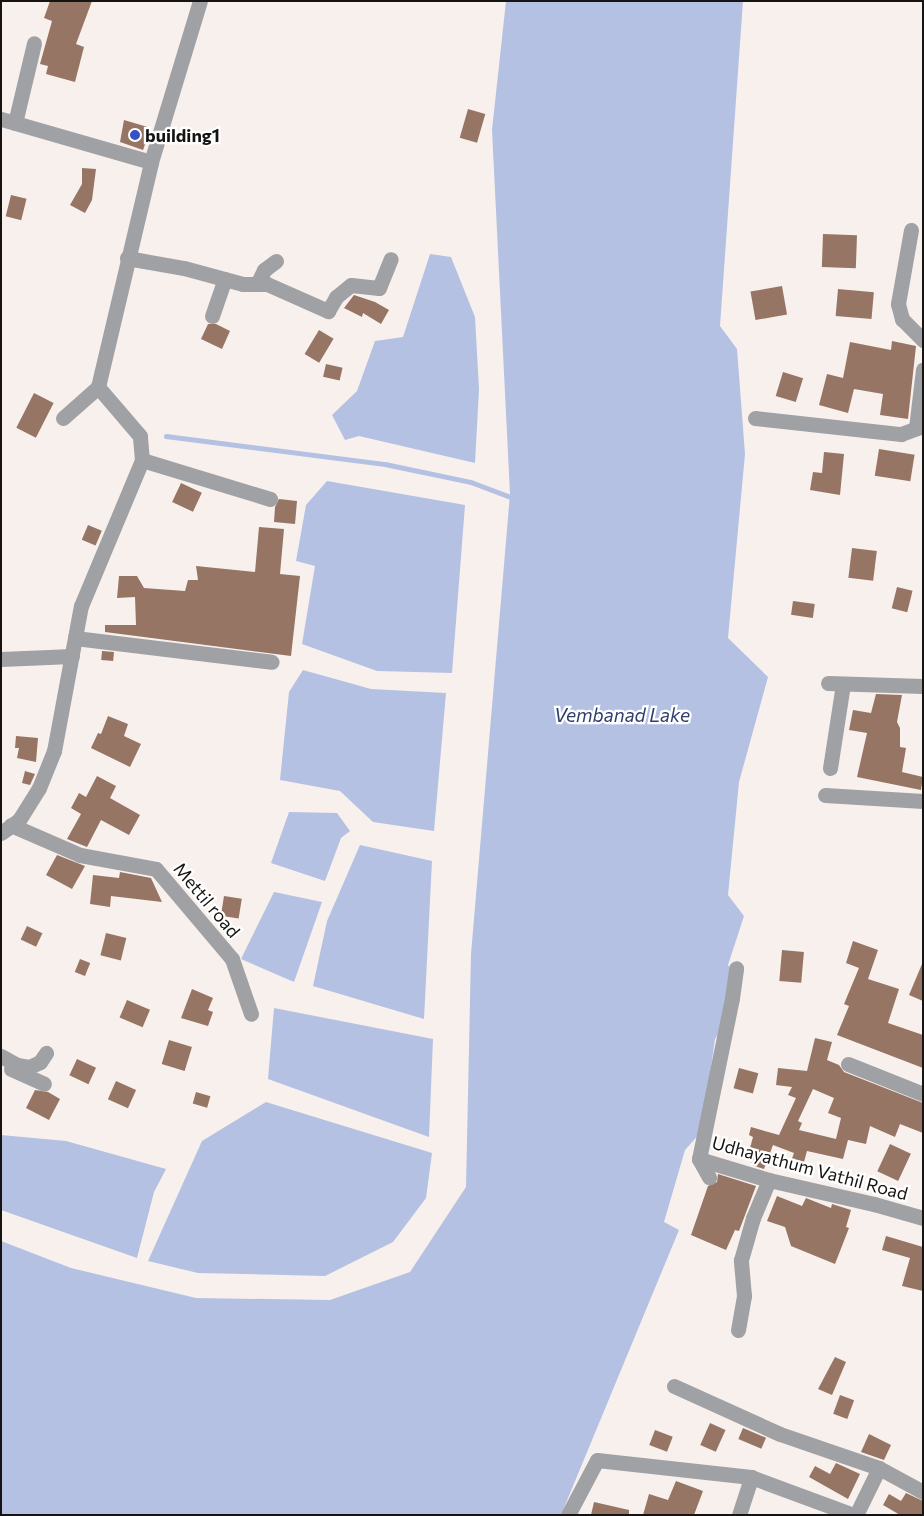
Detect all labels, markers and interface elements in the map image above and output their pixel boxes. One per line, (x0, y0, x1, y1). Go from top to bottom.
place label: building1 (145, 124, 220, 146)
marker: building1 (129, 129, 141, 141)
water label: Vembanad Lake (554, 704, 690, 726)
street label: Mettil road (169, 858, 245, 942)
street label: Udhayathum Vathil Road (710, 1131, 910, 1205)

